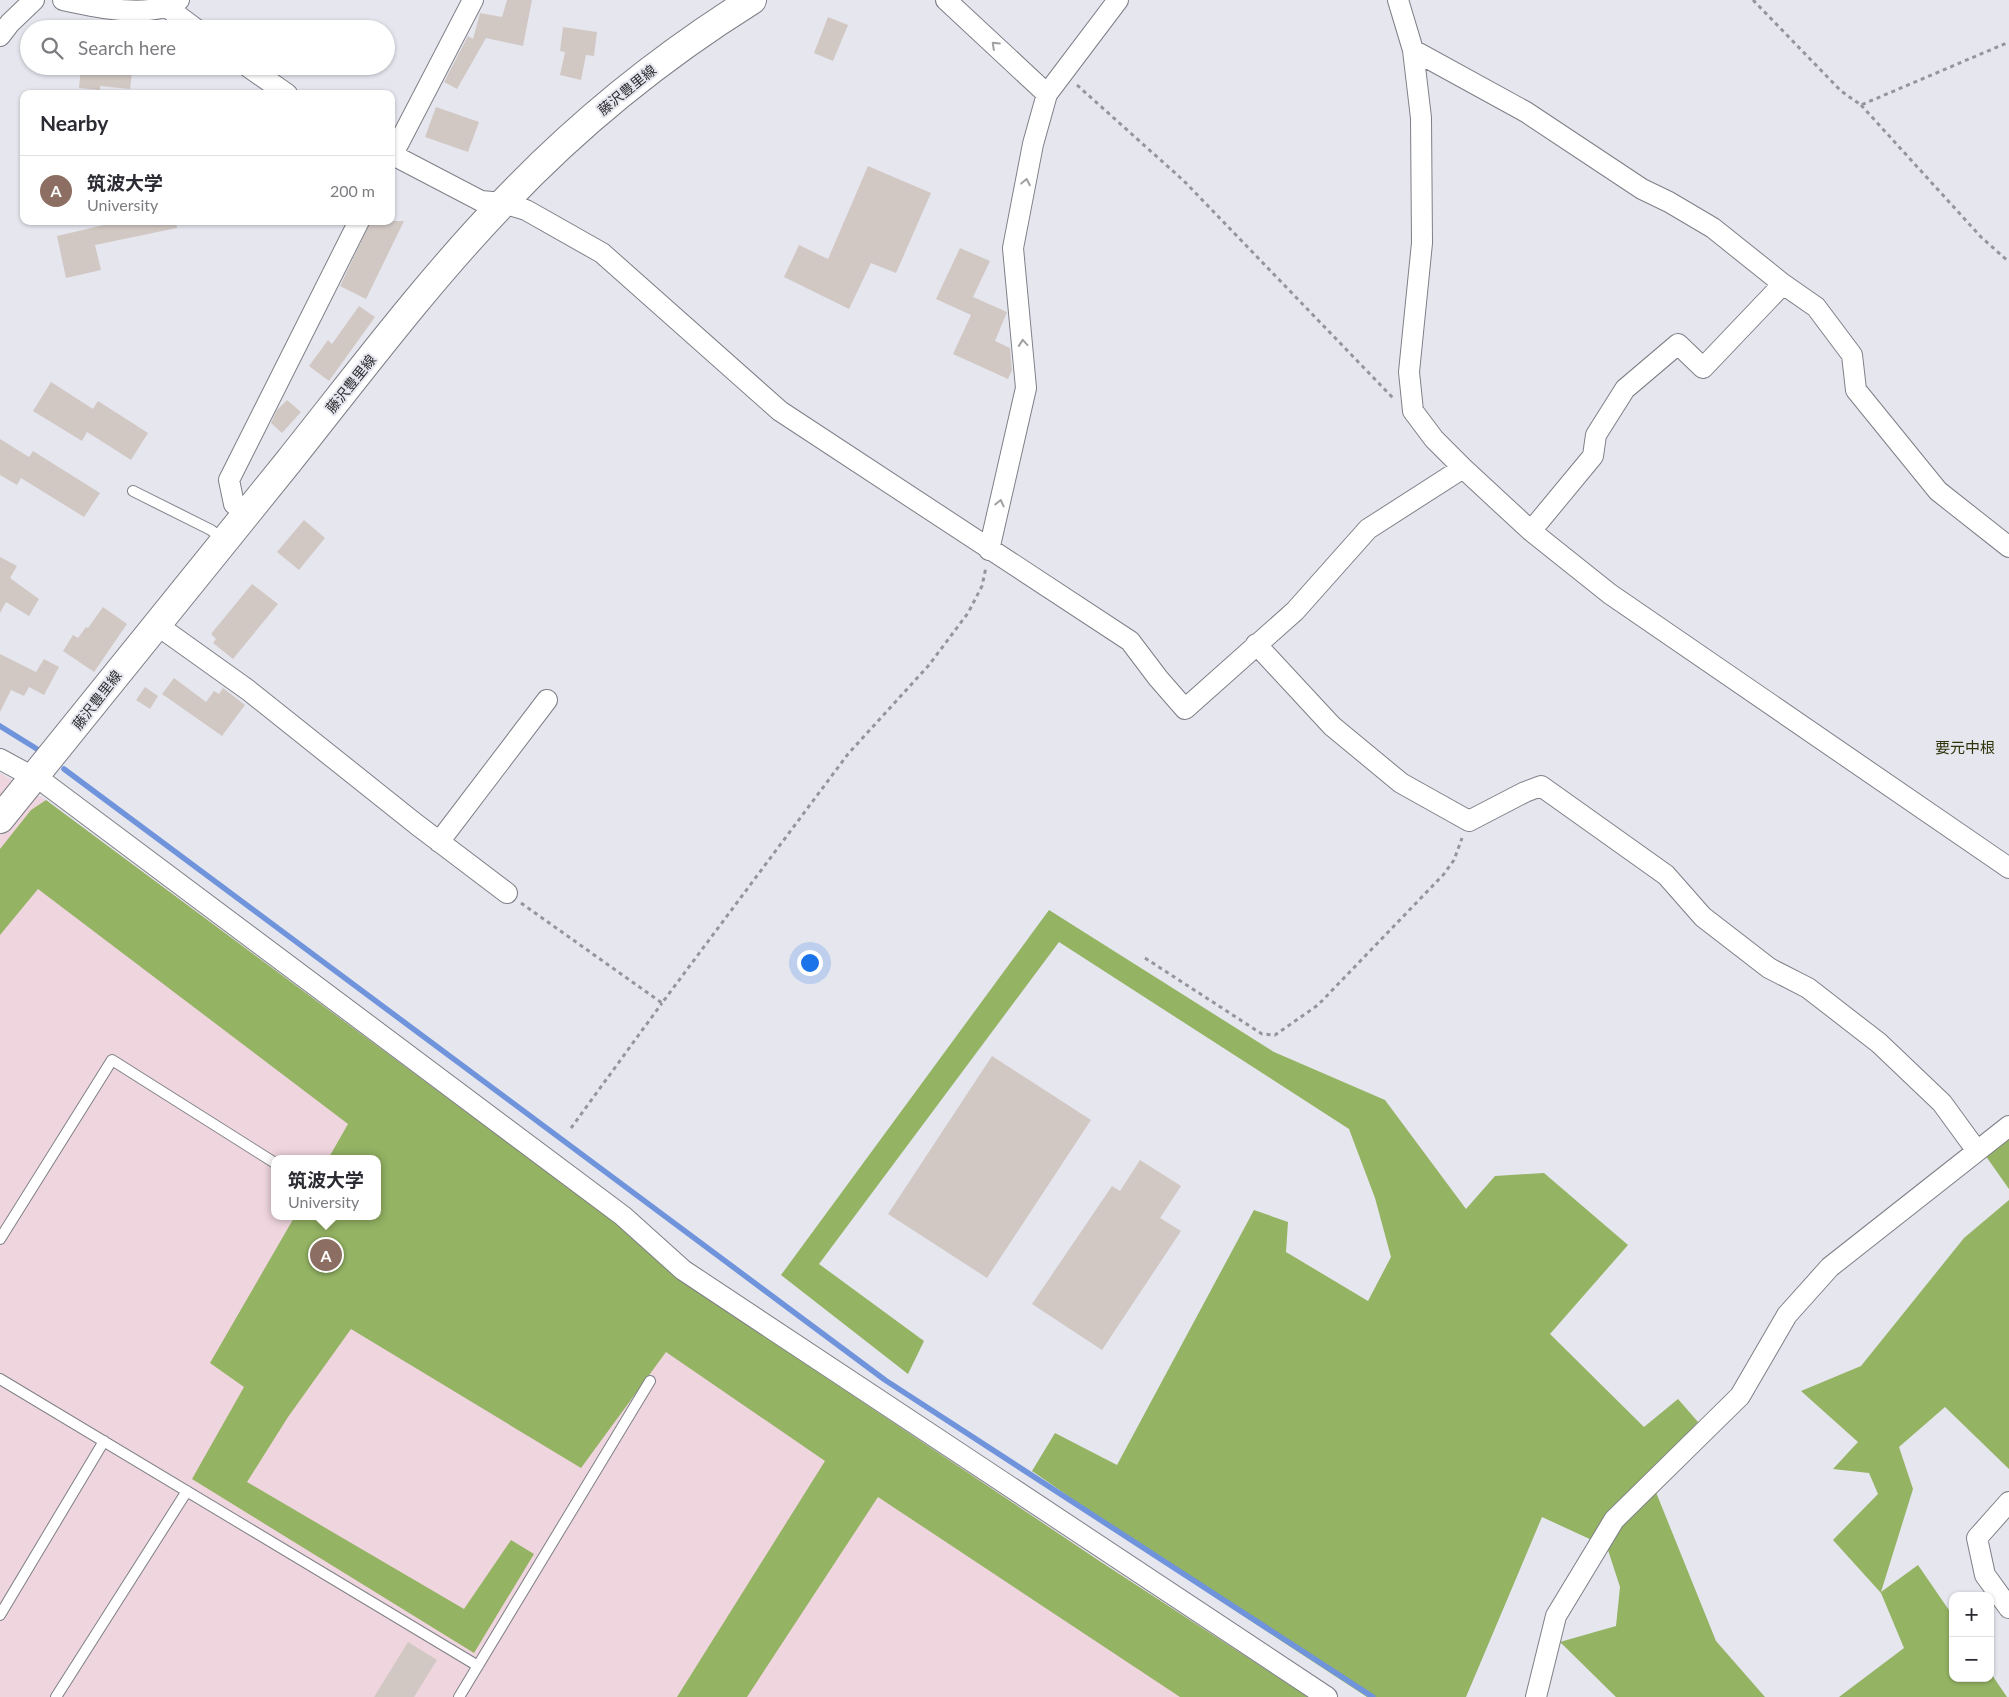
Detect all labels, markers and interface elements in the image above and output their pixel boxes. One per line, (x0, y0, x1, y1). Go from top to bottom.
search box (20, 20, 395, 75)
icon: search (38, 34, 66, 62)
text: Search here (78, 36, 176, 59)
one-way arrow (991, 42, 1000, 51)
street label: 藤沢豊里線 (594, 61, 659, 118)
text: Nearby (40, 110, 108, 135)
text: 筑波大学 (87, 171, 163, 194)
one-way arrow (1020, 178, 1030, 187)
text: A (50, 181, 62, 200)
text: 200 m (330, 181, 375, 200)
text: University (87, 195, 158, 214)
one-way arrow (1018, 339, 1029, 347)
street label: 藤沢豊里線 (322, 351, 379, 416)
one-way arrow (994, 498, 1005, 507)
street label: 藤沢豊里線 (68, 667, 125, 733)
district label: 要元中根 (1935, 738, 1995, 756)
your location (797, 950, 823, 976)
popup (271, 1155, 381, 1220)
text: 筑波大学 (288, 1168, 364, 1191)
text: University (288, 1192, 359, 1211)
pin: A (310, 1236, 342, 1274)
map controls (1949, 1592, 1994, 1682)
button: + (1949, 1592, 1994, 1637)
button: − (1949, 1637, 1994, 1682)

